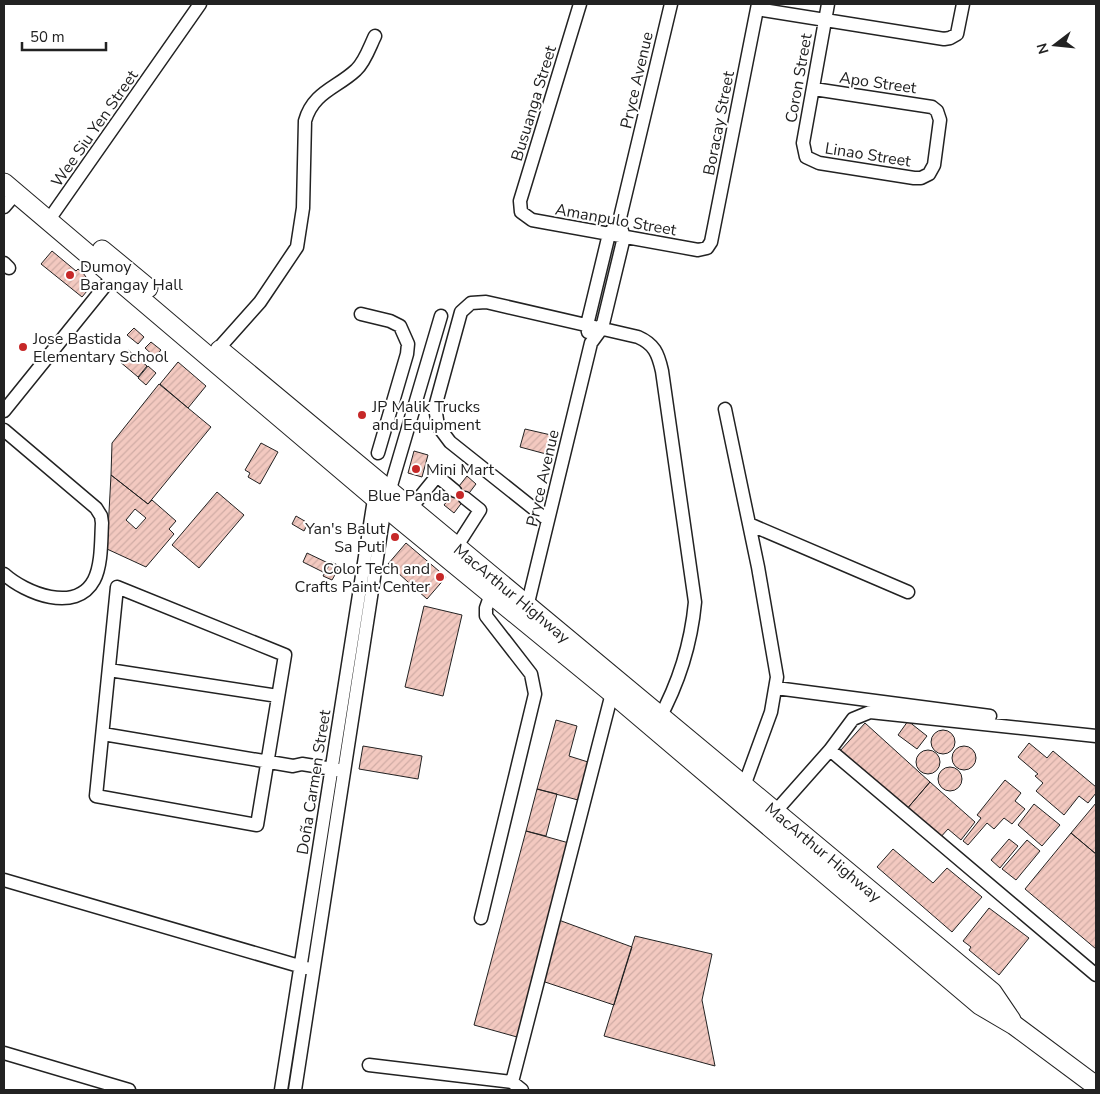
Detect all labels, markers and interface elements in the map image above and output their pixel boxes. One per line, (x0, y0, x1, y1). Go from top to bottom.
scale bar (22, 20, 106, 52)
north arrow (1030, 20, 1080, 70)
text: 50 m (30, 27, 65, 47)
street label: Pryce Avenue (615, 30, 659, 131)
street label: Coron Street (780, 31, 818, 125)
text: N (1032, 41, 1054, 56)
street label: Busuanga Street (506, 42, 562, 164)
street label: Wee Siu Yen Street (46, 65, 144, 191)
street label: Apo Street (838, 67, 918, 99)
street label: Boracay Street (698, 69, 740, 177)
street label: Linao Street (823, 137, 913, 173)
street label: Amanpulo Street (554, 199, 678, 242)
place label: Dumoy Barangay Hall (80, 256, 183, 296)
marker: Dumoy Barangay Hall (64, 269, 76, 281)
place label: Jose Bastida Elementary School (32, 328, 169, 368)
marker: Jose Bastida Elementary School (17, 341, 29, 353)
place label: JP Malik Trucks and Equipment (371, 396, 481, 436)
marker: JP Malik Trucks and Equipment (356, 409, 368, 421)
street label: Pryce Avenue (521, 428, 565, 529)
place label: Mini Mart (426, 459, 495, 481)
marker: Mini Mart (410, 463, 422, 475)
place label: Blue Panda (368, 485, 450, 507)
marker: Blue Panda (454, 489, 466, 501)
place label: Yan's Balut Sa Puti (304, 518, 385, 558)
marker: Yan's Balut Sa Puti (389, 531, 401, 543)
street label: MacArthur Highway (449, 539, 575, 649)
place label: Color Tech and Crafts Paint Center (294, 558, 430, 598)
marker: Color Tech and Crafts Paint Center (434, 571, 446, 583)
street label: Doña Carmen Street (292, 708, 336, 856)
street label: MacArthur Highway (760, 798, 886, 908)

